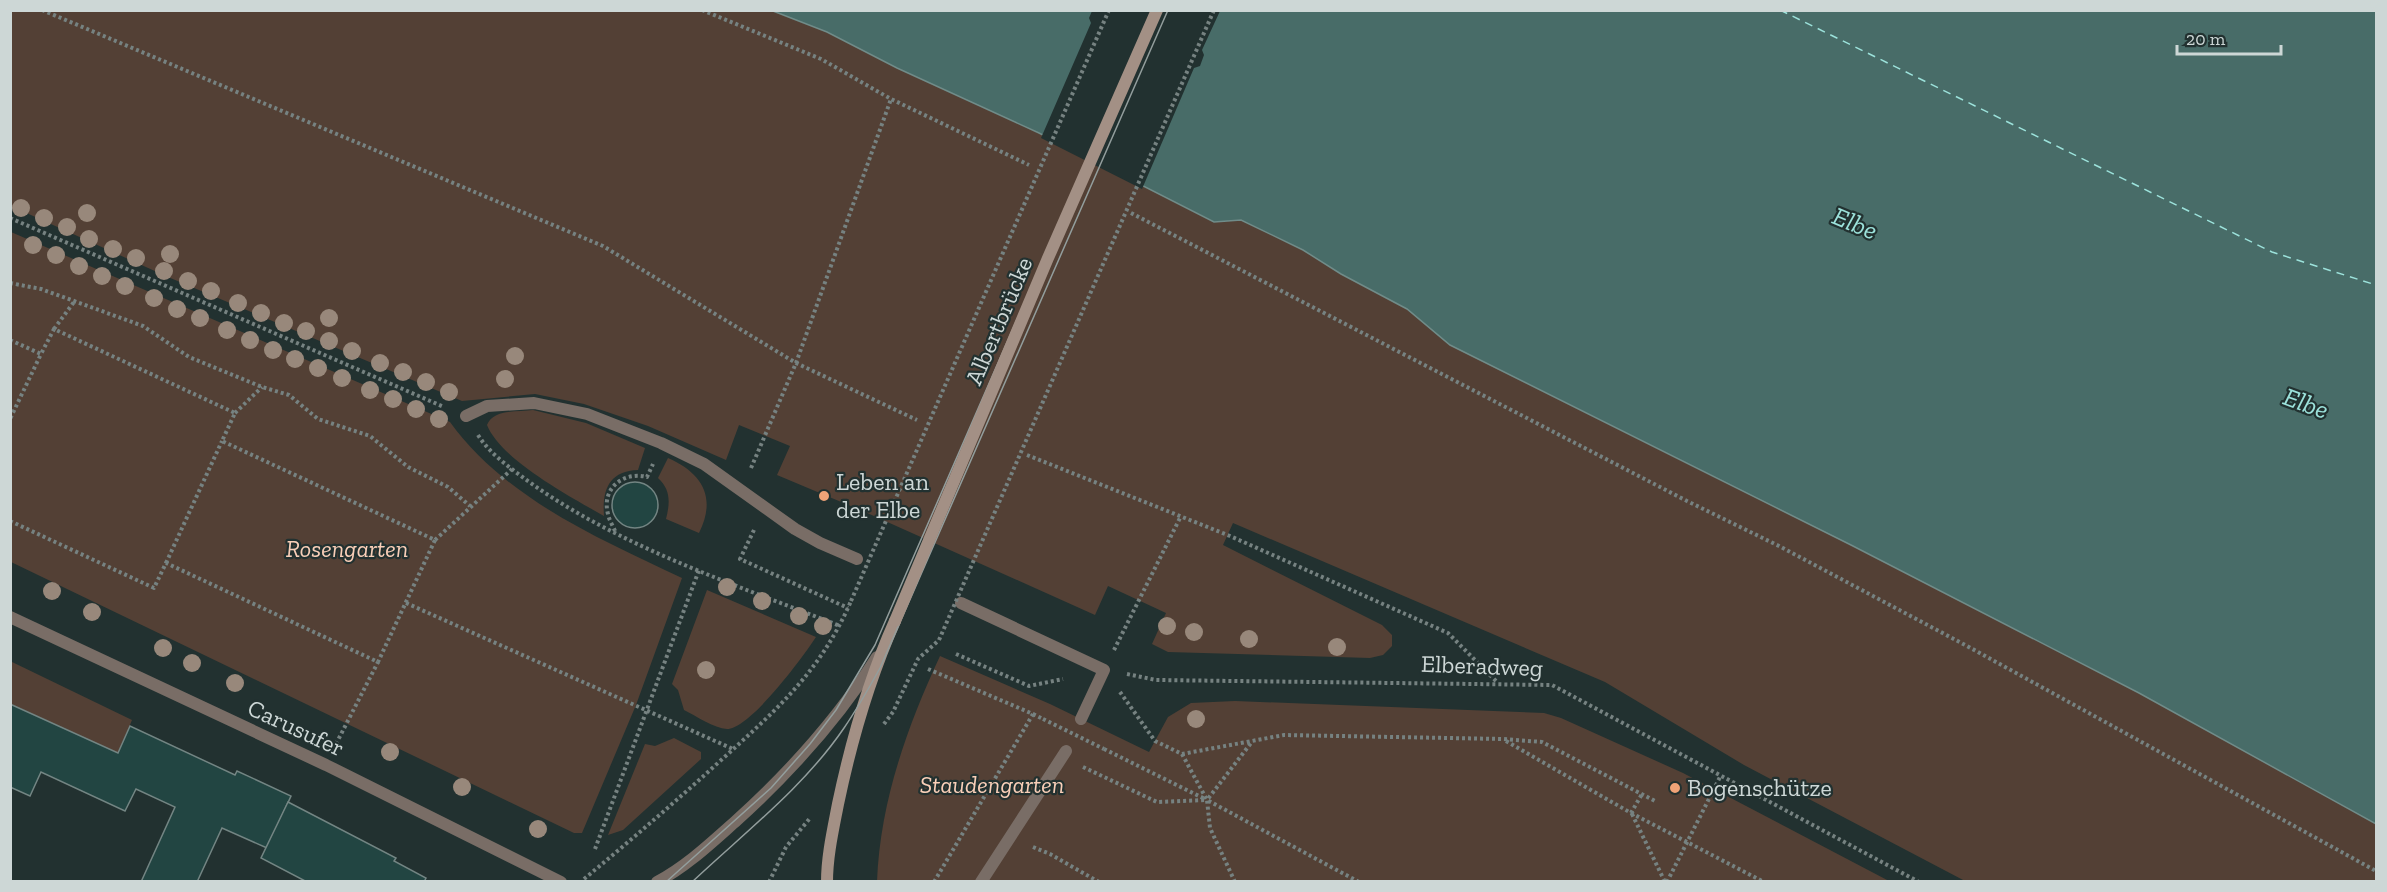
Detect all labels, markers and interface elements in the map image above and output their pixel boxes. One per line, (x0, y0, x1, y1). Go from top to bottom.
scale bar (2177, 18, 2280, 56)
text: 20 m (2186, 28, 2226, 50)
water label: Elbe (1828, 200, 1882, 246)
street label: Albertbrücke (959, 253, 1038, 389)
water label: Elbe (2279, 380, 2333, 426)
place label: Leben an der Elbe (836, 467, 929, 524)
marker: Leben an der Elbe (817, 489, 831, 503)
park label: Rosengarten (286, 534, 408, 563)
street label: Elberadweg (1421, 649, 1543, 682)
street label: Carusufer (243, 693, 349, 763)
park label: Staudengarten (920, 770, 1064, 799)
place label: Bogenschütze (1687, 773, 1832, 802)
marker: Bogenschütze (1668, 781, 1682, 795)

